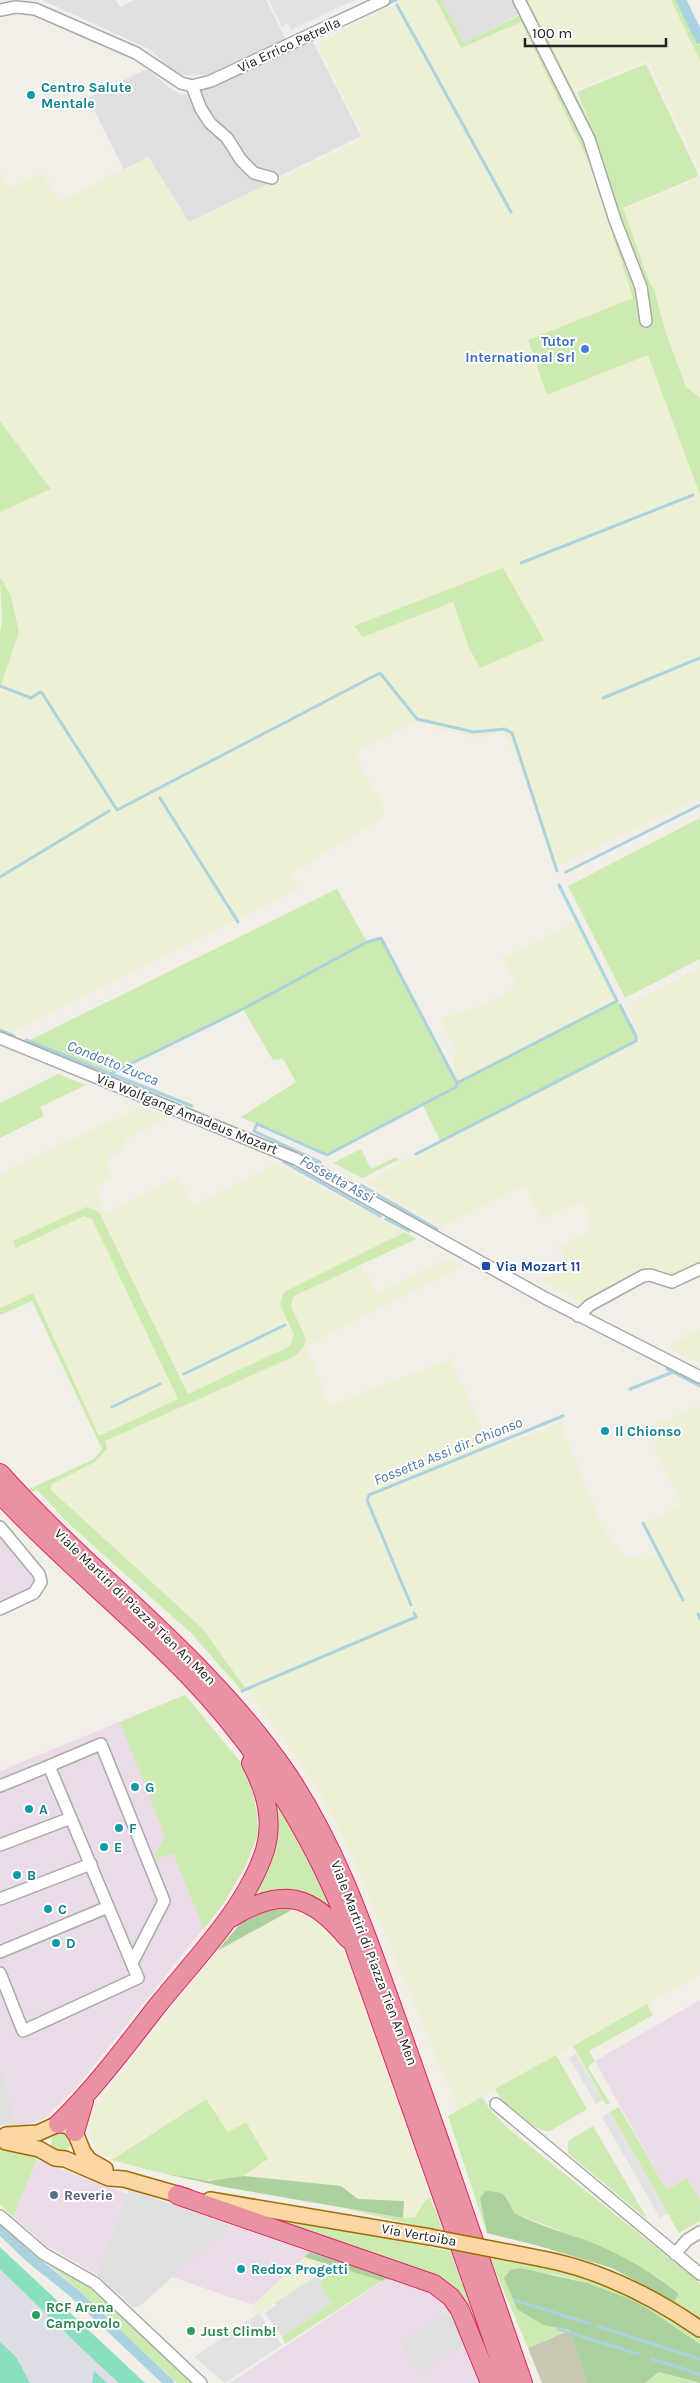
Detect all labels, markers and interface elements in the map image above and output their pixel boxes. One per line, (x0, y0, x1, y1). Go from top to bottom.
street label: Via Errico Petrella (235, 14, 343, 76)
scale bar (525, 15, 666, 47)
text: 100 m (532, 24, 572, 42)
place label: Centro Salute Mentale (41, 79, 132, 112)
marker: Centro Salute Mentale (25, 89, 37, 101)
place label: Tutor International Srl (465, 333, 575, 366)
marker: Tutor International Srl (579, 343, 591, 355)
water label: Condotto Zucca (64, 1036, 162, 1090)
street label: Via Wolfgang Amadeus Mozart (94, 1070, 280, 1158)
water label: Fossetta Assi (297, 1151, 377, 1207)
place label: Via Mozart 11 (496, 1258, 581, 1275)
marker: Via Mozart 11 (480, 1260, 492, 1272)
water label: Fossetta Assi dir. Chionso (371, 1413, 525, 1489)
place label: Il Chionso (615, 1423, 681, 1440)
marker: Il Chionso (599, 1425, 611, 1437)
street label: Viale Martiri di Piazza Tien An Men (51, 1525, 219, 1689)
place label: G (145, 1779, 154, 1796)
marker: G (129, 1781, 141, 1793)
place label: A (39, 1801, 48, 1818)
marker: A (23, 1803, 35, 1815)
place label: F (129, 1820, 137, 1837)
marker: F (113, 1822, 125, 1834)
place label: E (114, 1839, 122, 1856)
marker: E (98, 1841, 110, 1853)
street label: Viale Martiri di Piazza Tien An Men (327, 1858, 421, 2068)
place label: B (27, 1867, 36, 1884)
marker: B (11, 1869, 23, 1881)
place label: C (58, 1901, 67, 1918)
marker: C (42, 1903, 54, 1915)
place label: D (66, 1935, 76, 1952)
marker: D (50, 1937, 62, 1949)
place label: Reverie (64, 2187, 113, 2204)
marker: Reverie (48, 2189, 60, 2201)
street label: Via Vertoiba (380, 2220, 458, 2250)
place label: Redox Progetti (251, 2261, 348, 2278)
marker: Redox Progetti (235, 2263, 247, 2275)
place label: RCF Arena Campovolo (46, 2299, 120, 2332)
marker: RCF Arena Campovolo (30, 2309, 42, 2321)
place label: Just Climb! (201, 2323, 276, 2340)
marker: Just Climb! (185, 2325, 197, 2337)

